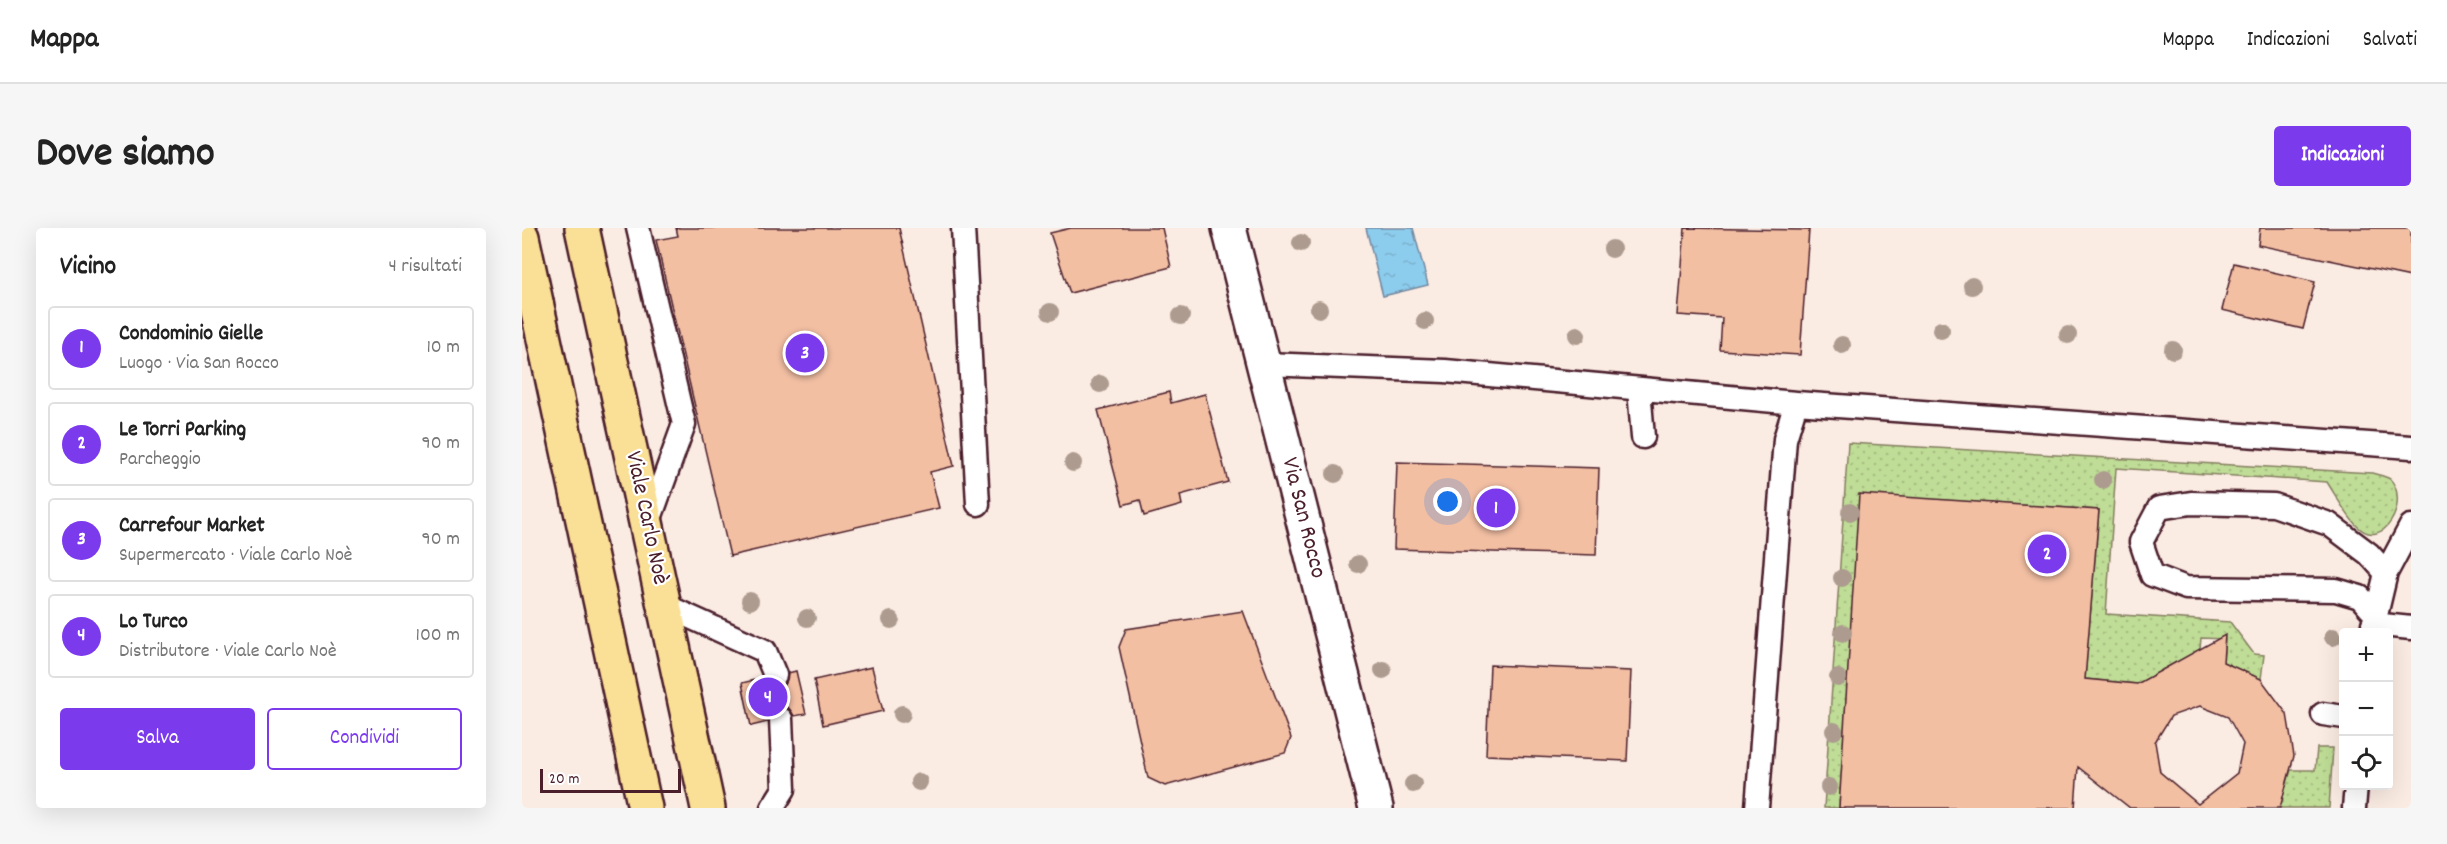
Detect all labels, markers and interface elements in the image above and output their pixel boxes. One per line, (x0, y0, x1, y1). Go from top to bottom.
text: Mappa (30, 21, 99, 61)
text: Mappa (2162, 26, 2214, 56)
text: Indicazioni (2247, 26, 2330, 56)
text: Salvati (2363, 26, 2417, 56)
text: Dove siamo (36, 126, 215, 186)
button: Indicazioni (2274, 126, 2411, 186)
text: Vicino (60, 249, 116, 286)
text: 4 risultati (388, 253, 462, 281)
text: Condominio Gielle (119, 319, 263, 350)
pin: 3 (786, 330, 824, 376)
text: 1 (79, 334, 84, 362)
text: 10 m (426, 334, 460, 362)
text: Luogo · Via San Rocco (119, 350, 279, 378)
text: Le Torri Parking (119, 415, 246, 446)
text: 2 (77, 430, 86, 458)
text: 90 m (422, 430, 460, 458)
text: Parcheggio (119, 446, 201, 474)
street label: Viale Carlo Noè (615, 448, 677, 588)
street label: Via San Rocco (1272, 454, 1334, 582)
pin: 1 (1476, 486, 1516, 530)
your location (1433, 487, 1462, 516)
text: Carrefour Market (119, 511, 265, 542)
text: 3 (77, 526, 86, 554)
text: 90 m (422, 526, 460, 554)
pin: 2 (2028, 532, 2066, 576)
text: Supermercato · Viale Carlo Noè (119, 542, 352, 570)
text: Lo Turco (119, 607, 188, 638)
text: 4 (77, 622, 86, 650)
text: 100 m (416, 622, 460, 650)
map controls (2339, 628, 2393, 790)
button: + (2339, 628, 2393, 682)
text: Distributore · Viale Carlo Noè (119, 638, 337, 666)
pin: 4 (748, 674, 788, 720)
button: − (2339, 682, 2393, 736)
button: Salva (60, 708, 255, 770)
button: Condividi (267, 708, 462, 770)
button: locate (2339, 736, 2393, 790)
scale bar (540, 766, 681, 794)
text: 20 m (549, 768, 579, 791)

